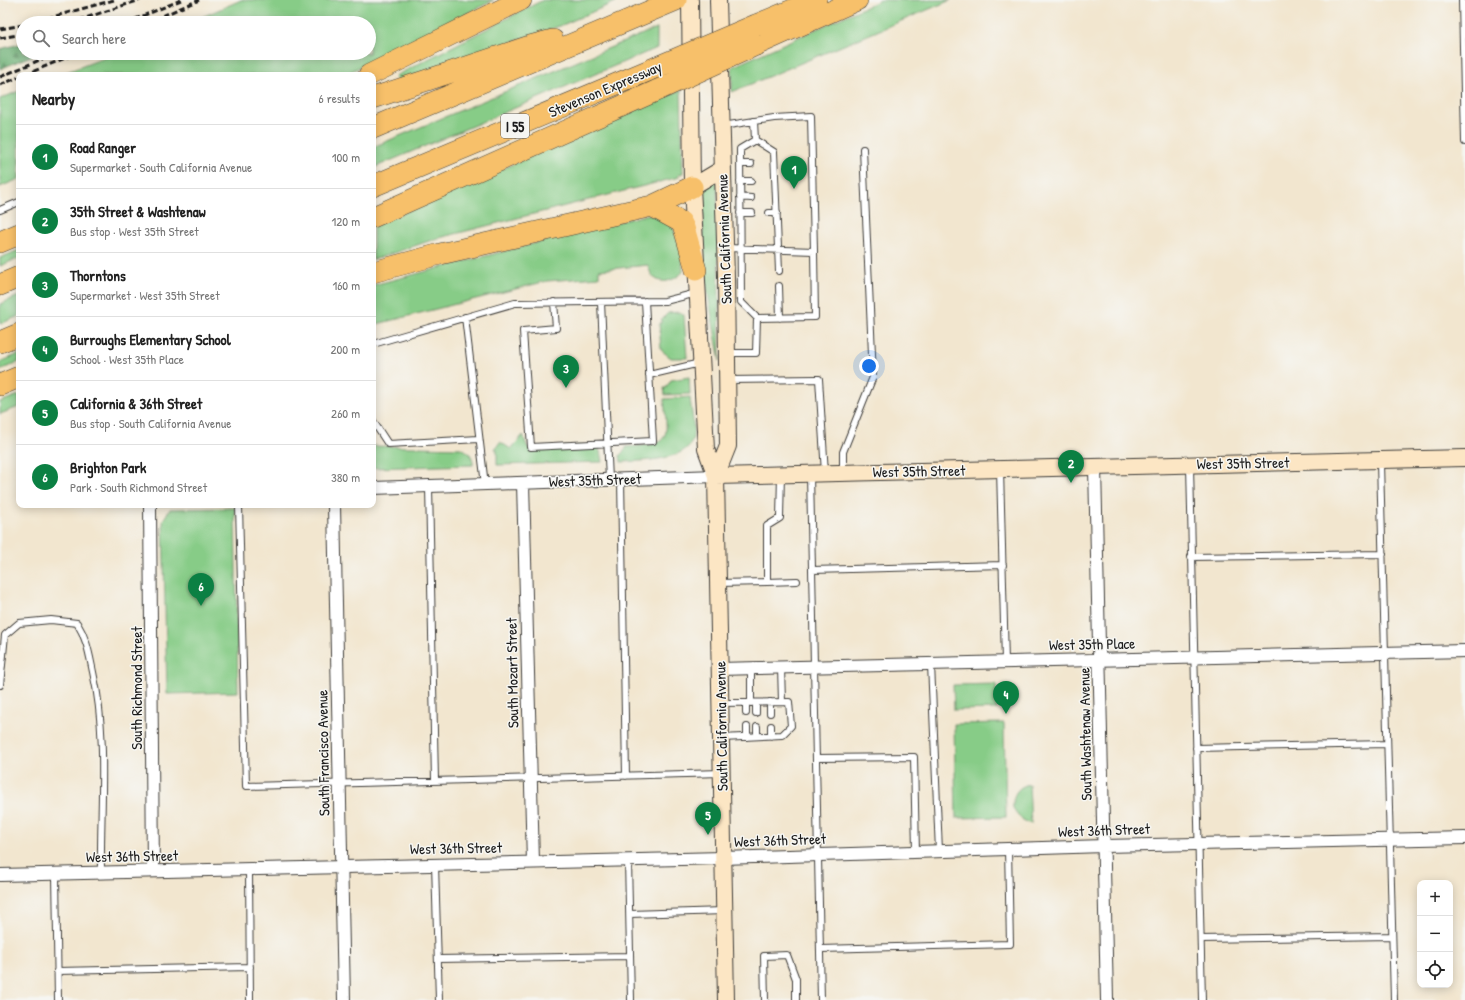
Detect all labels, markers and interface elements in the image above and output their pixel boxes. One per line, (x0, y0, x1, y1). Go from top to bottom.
search box (16, 16, 376, 60)
icon: search (30, 27, 52, 49)
text: Search here (62, 28, 126, 49)
street label: Stevenson Expressway (545, 56, 665, 122)
text: Nearby (32, 87, 75, 110)
text: 6 results (319, 89, 360, 107)
road number: I 55 (501, 114, 529, 138)
text: Road Ranger (70, 137, 136, 158)
text: 1 (43, 148, 47, 166)
text: 100 m (332, 148, 360, 166)
pin: 1 (781, 156, 807, 189)
text: Supermarket · South California Avenue (70, 158, 252, 176)
street label: South California Avenue (711, 174, 737, 304)
text: 35th Street & Washtenaw (70, 201, 206, 222)
text: 2 (42, 212, 48, 230)
text: 120 m (332, 212, 360, 230)
text: Bus stop · West 35th Street (70, 222, 199, 240)
text: Thorntons (70, 265, 126, 286)
text: 3 (42, 276, 48, 294)
text: 160 m (332, 276, 360, 294)
text: Supermarket · West 35th Street (70, 286, 220, 304)
text: Burroughs Elementary School (70, 329, 231, 350)
text: 4 (43, 340, 47, 358)
text: 200 m (330, 340, 360, 358)
text: School · West 35th Place (70, 350, 184, 368)
pin: 3 (553, 355, 579, 388)
your location (859, 356, 879, 376)
text: California & 36th Street (70, 393, 202, 414)
text: 5 (42, 404, 48, 422)
text: 260 m (331, 404, 360, 422)
text: Bus stop · South California Avenue (70, 414, 231, 432)
pin: 2 (1058, 450, 1084, 483)
street label: West 35th Street (1197, 452, 1290, 474)
text: Brighton Park (70, 457, 146, 478)
street label: West 35th Street (873, 460, 966, 482)
text: 6 (42, 468, 48, 486)
text: 380 m (331, 468, 360, 486)
street label: West 35th Street (548, 468, 642, 492)
text: Park · South Richmond Street (70, 478, 207, 496)
pin: 6 (188, 573, 214, 606)
street label: South Mozart Street (501, 617, 523, 728)
street label: South Richmond Street (126, 625, 147, 750)
street label: West 35th Place (1049, 633, 1135, 655)
street label: South California Avenue (709, 661, 733, 791)
street label: South Washtenaw Avenue (1073, 667, 1097, 801)
pin: 4 (993, 681, 1019, 714)
street label: South Francisco Avenue (311, 690, 335, 816)
pin: 5 (695, 802, 721, 835)
street label: West 36th Street (1058, 818, 1151, 842)
street label: West 36th Street (734, 828, 827, 852)
street label: West 36th Street (410, 837, 503, 859)
street label: West 36th Street (86, 845, 179, 867)
map controls (1417, 880, 1453, 988)
button: + (1417, 880, 1453, 916)
button: − (1417, 916, 1453, 952)
button: locate (1417, 952, 1453, 988)

